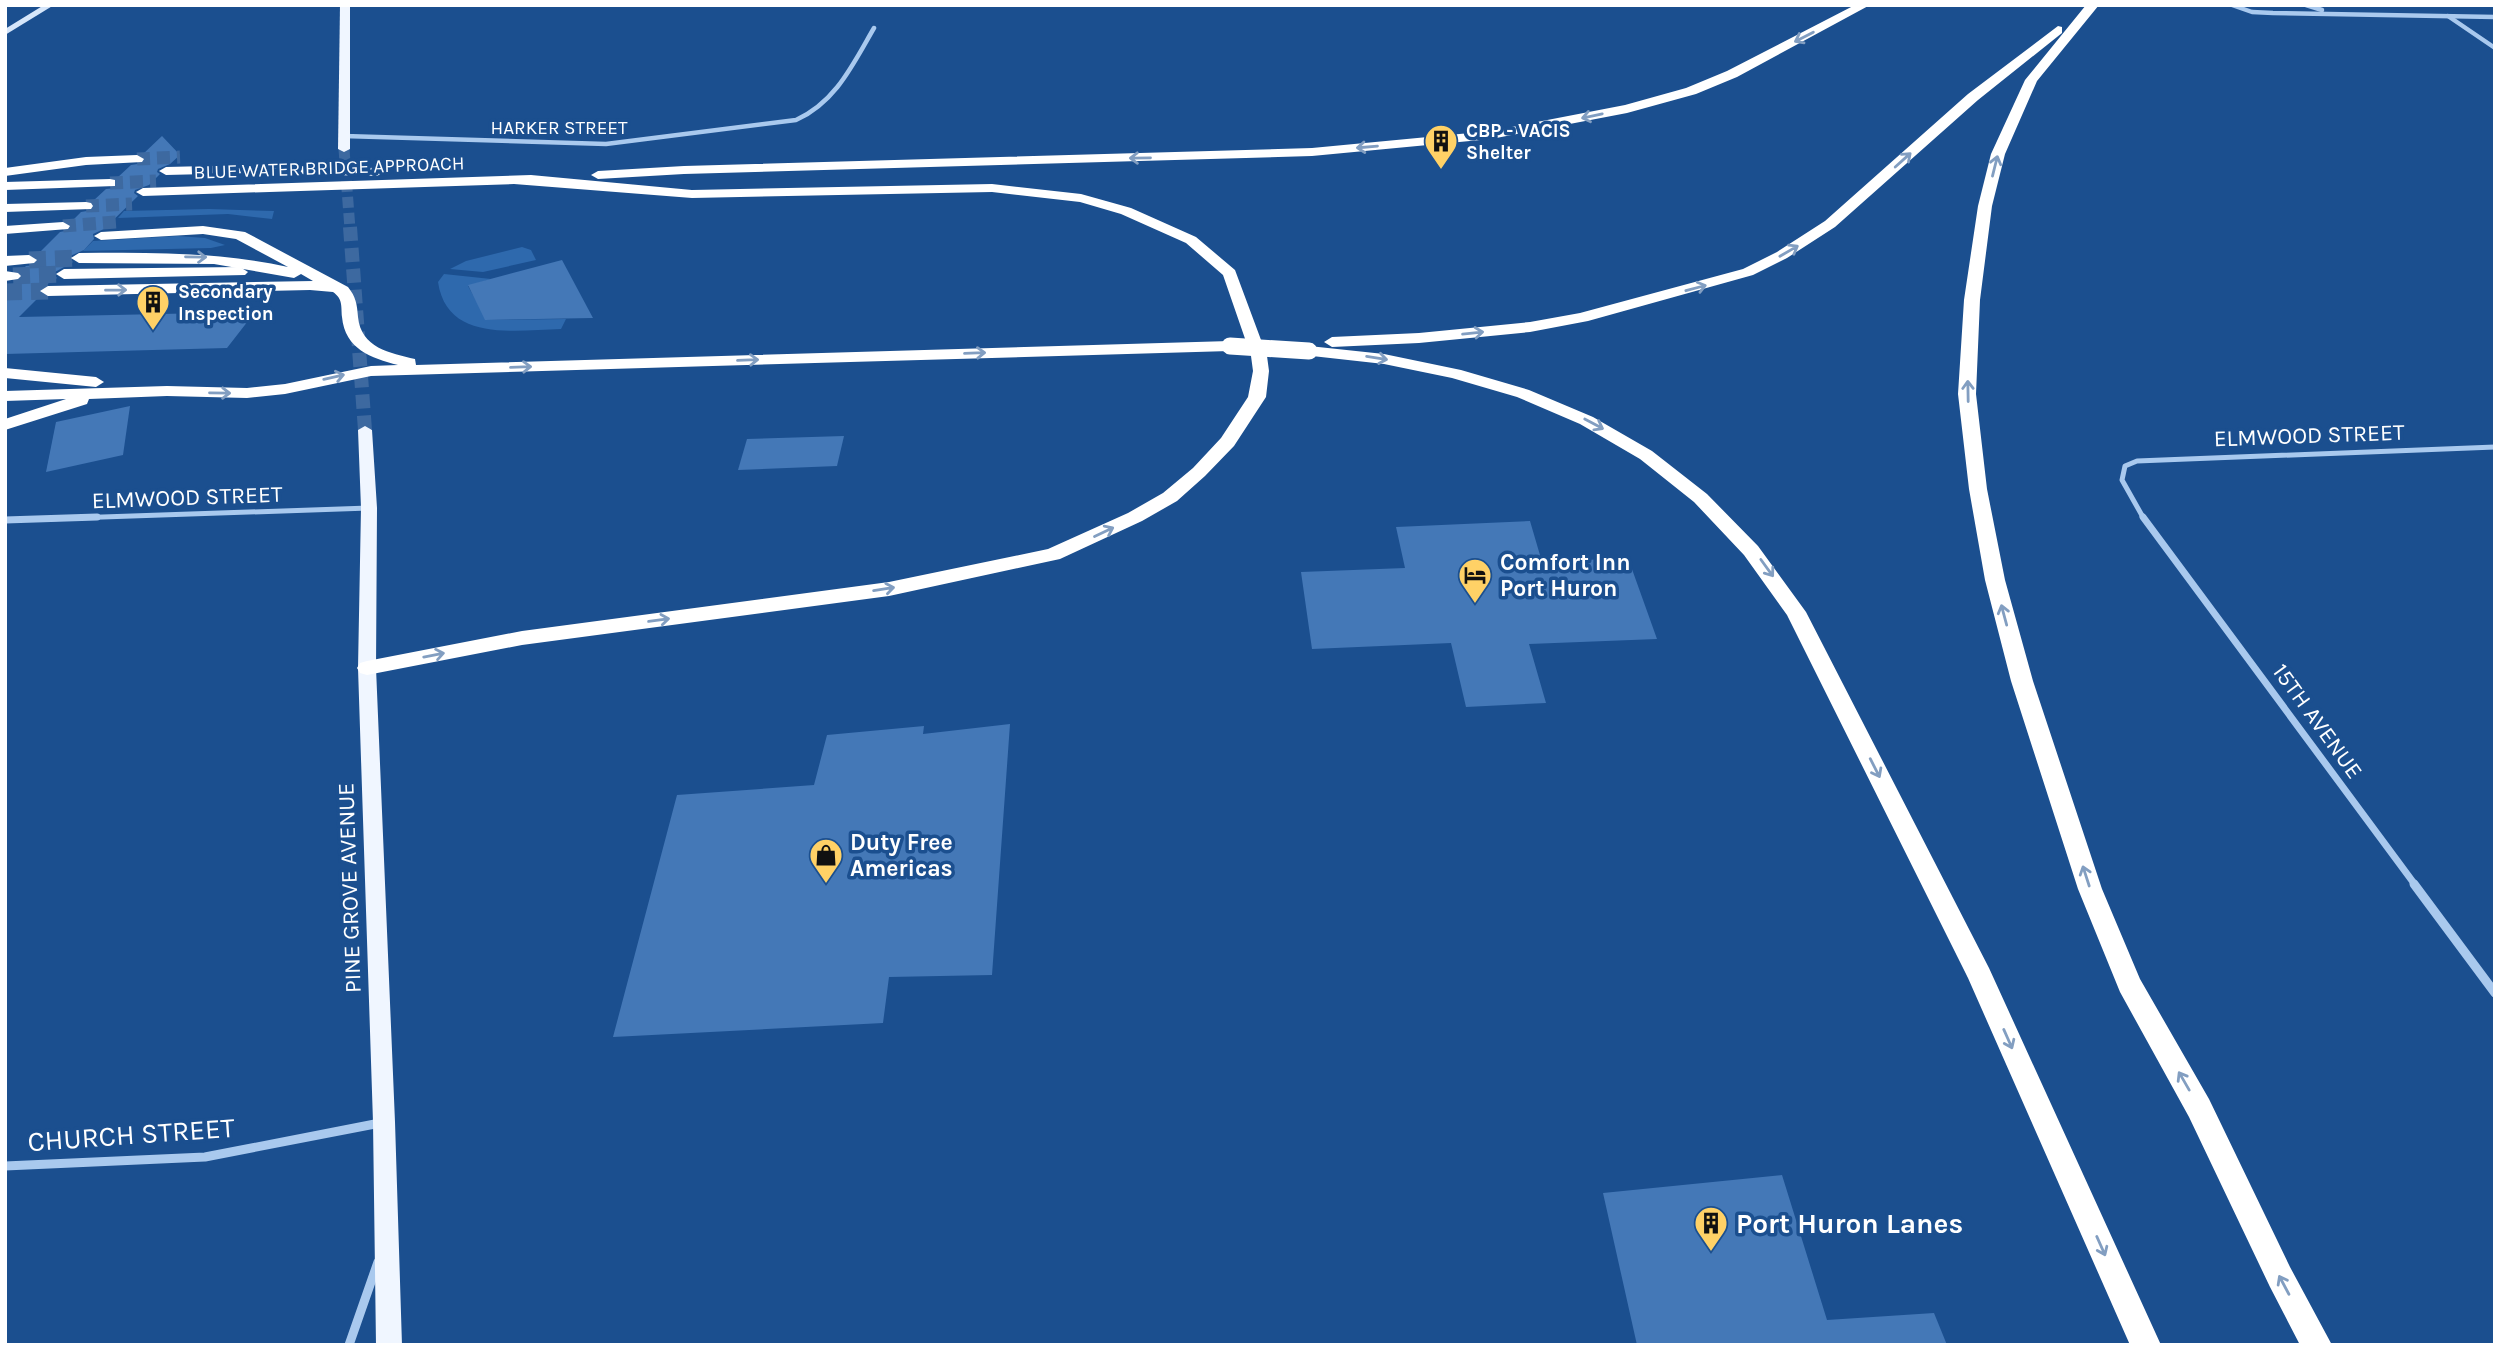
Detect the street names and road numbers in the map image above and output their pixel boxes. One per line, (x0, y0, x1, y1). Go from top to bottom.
street label: HARKER STREET (490, 117, 628, 139)
street label: BLUE WATER BRIDGE APPROACH (193, 152, 465, 184)
street label: ELMWOOD STREET (2213, 419, 2405, 452)
street label: ELMWOOD STREET (91, 481, 283, 514)
street label: 15TH AVENUE (2267, 659, 2368, 784)
street label: PINE GROVE AVENUE (332, 782, 367, 994)
street label: CHURCH STREET (26, 1111, 236, 1158)

